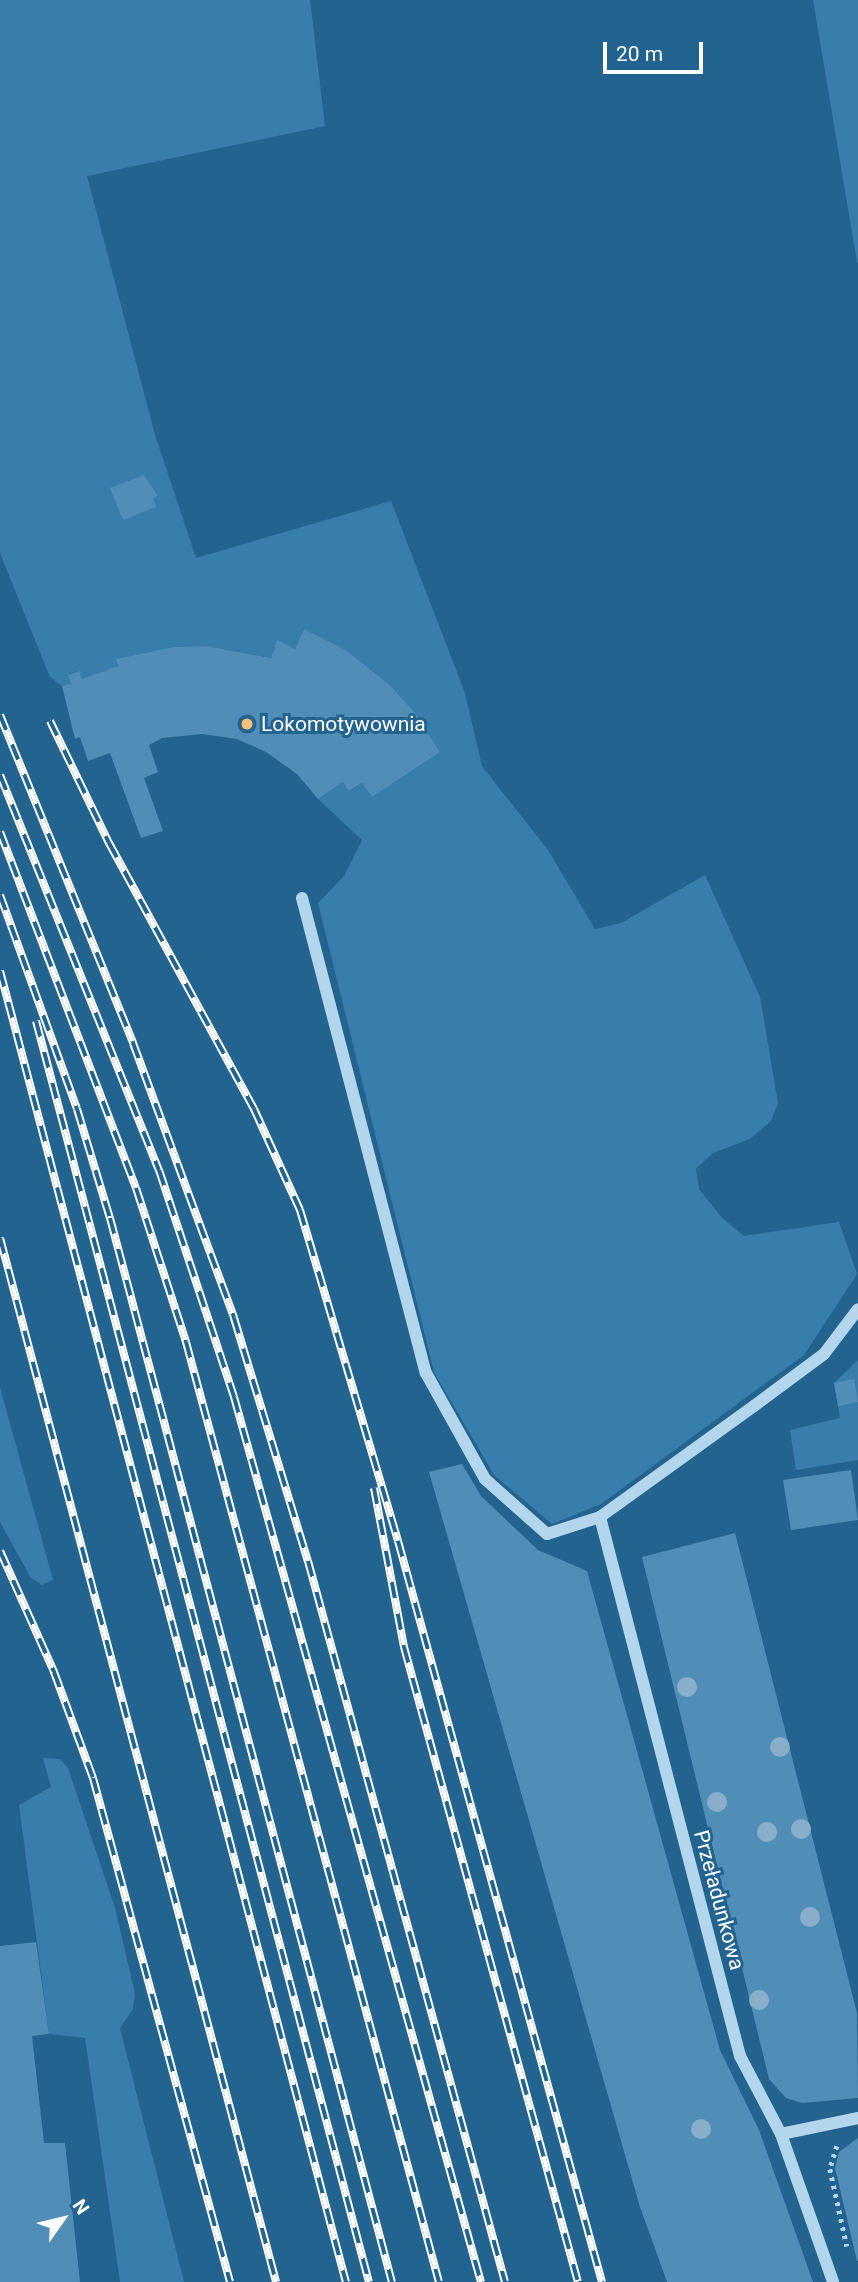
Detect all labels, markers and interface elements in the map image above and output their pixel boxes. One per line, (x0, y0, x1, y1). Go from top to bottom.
scale bar (606, 28, 706, 72)
text: 20 m (616, 42, 663, 66)
place label: Lokomotywownia (261, 711, 426, 737)
marker: Lokomotywownia (239, 716, 255, 732)
street label: Przeładunkowa (688, 1827, 750, 1973)
north arrow (28, 2184, 98, 2254)
text: N (68, 2195, 94, 2219)

